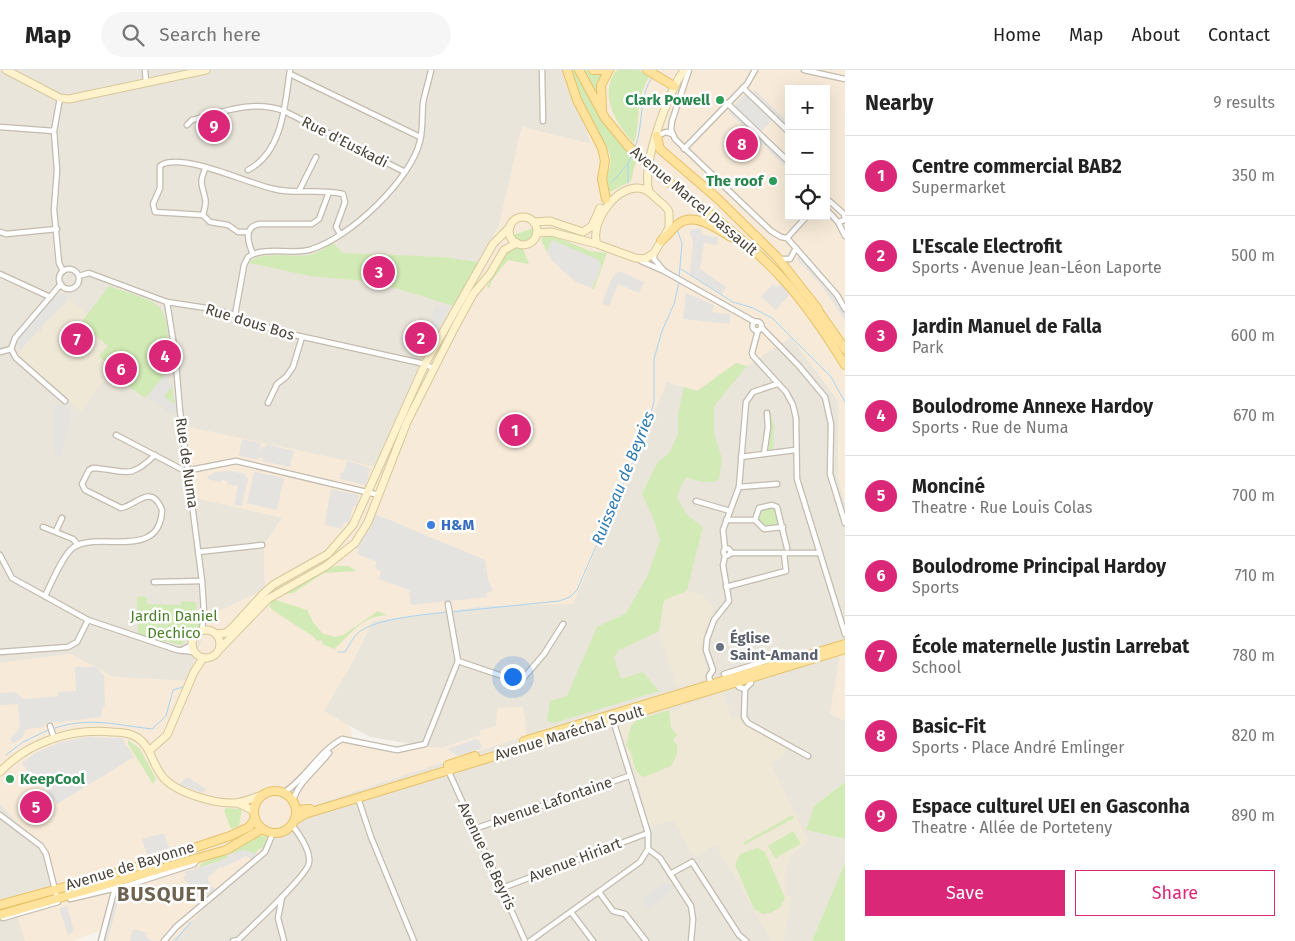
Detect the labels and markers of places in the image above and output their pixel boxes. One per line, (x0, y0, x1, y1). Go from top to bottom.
place label: Clark Powell (625, 91, 711, 109)
marker: Clark Powell (714, 94, 726, 106)
pin: 9 (198, 107, 230, 145)
pin: 8 (726, 125, 758, 163)
place label: The roof (706, 172, 765, 190)
marker: The roof (767, 175, 779, 187)
pin: 3 (363, 253, 395, 291)
pin: 2 (405, 319, 437, 357)
pin: 7 (61, 320, 93, 358)
pin: 4 (149, 337, 181, 375)
pin: 6 (105, 350, 137, 388)
pin: 1 (499, 411, 531, 449)
place label: H&M (441, 516, 474, 534)
marker: H&M (425, 519, 437, 531)
place label: Église Saint-Amand (730, 629, 818, 664)
marker: Église Saint-Amand (714, 641, 726, 653)
place label: KeepCool (20, 770, 86, 788)
marker: KeepCool (4, 773, 16, 785)
pin: 5 (20, 788, 52, 826)

